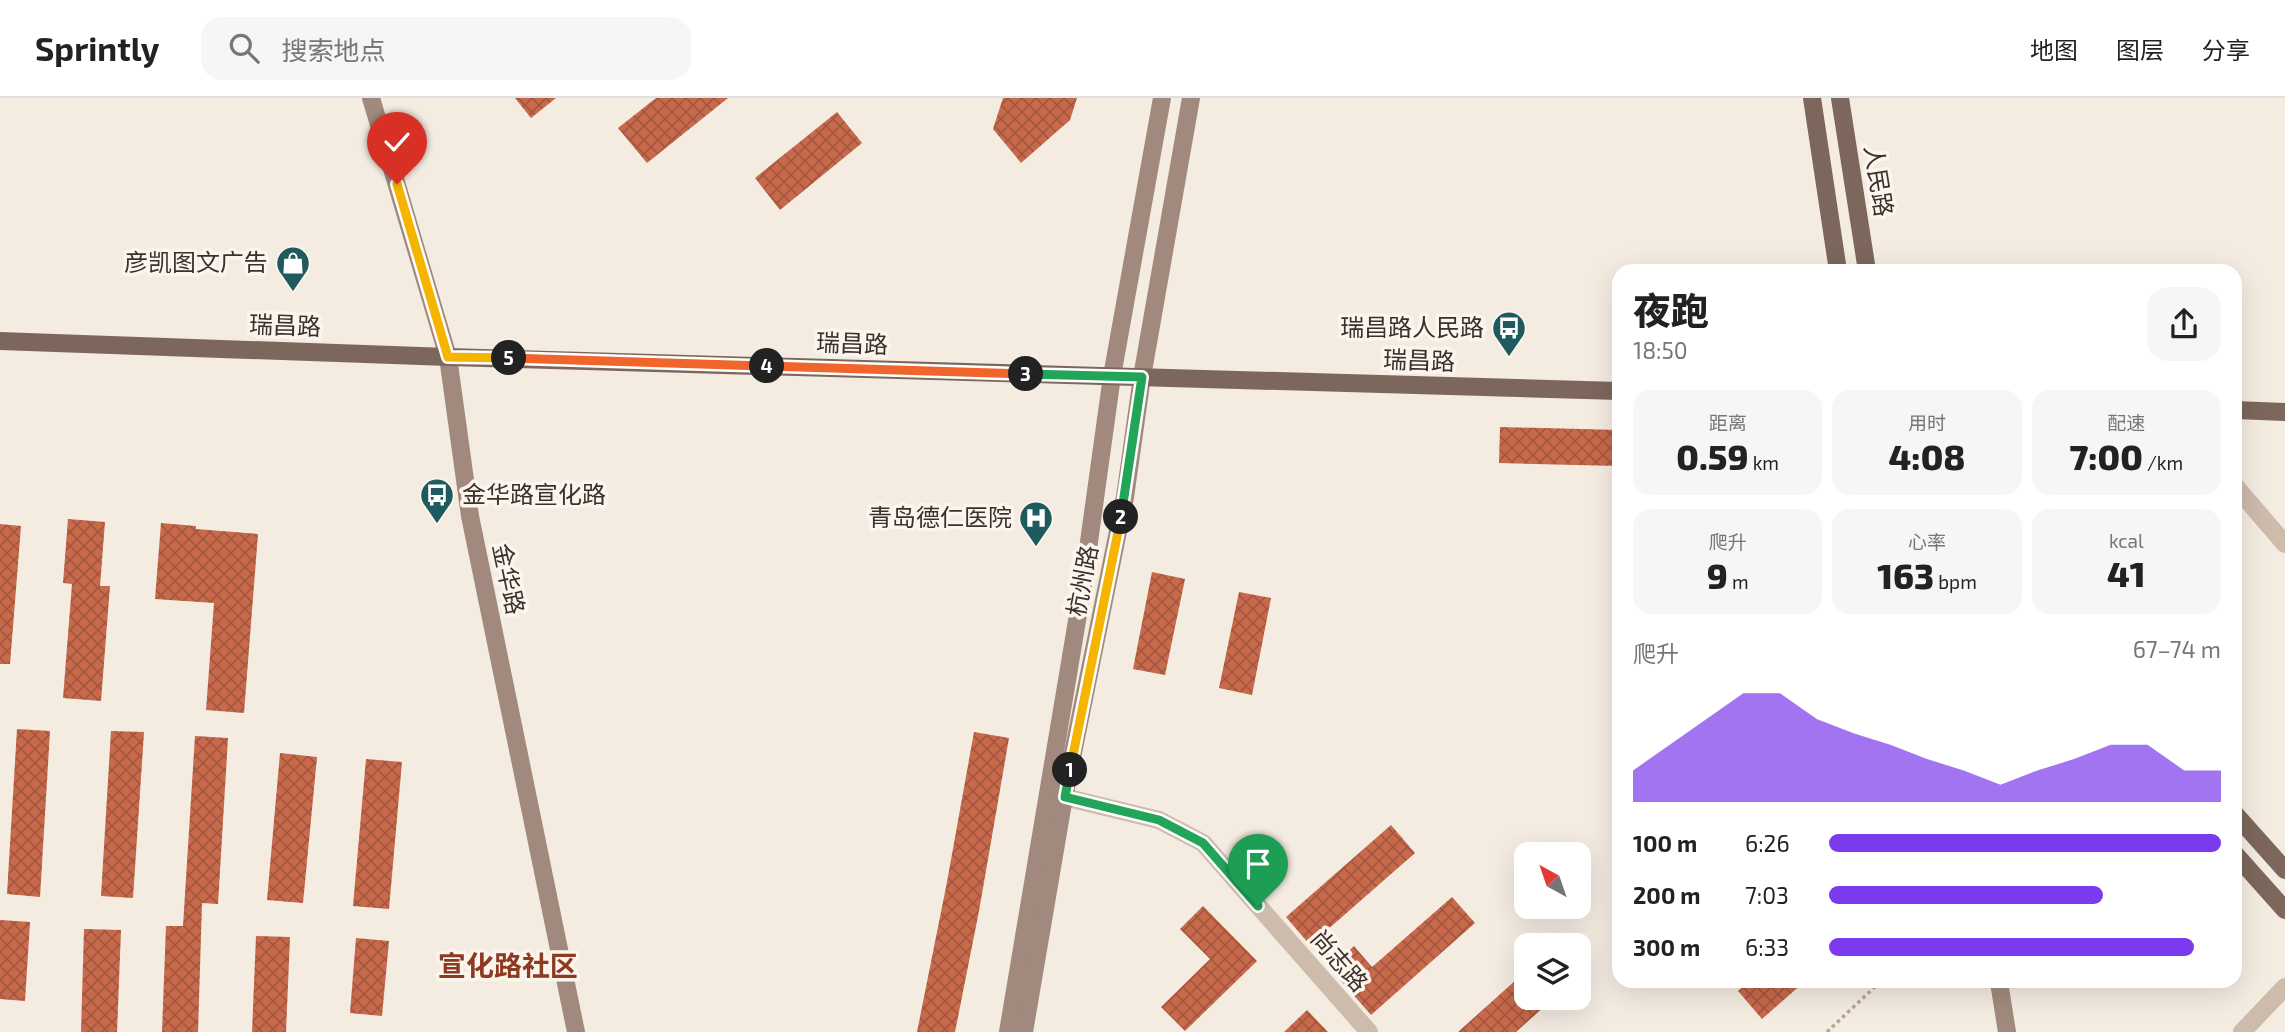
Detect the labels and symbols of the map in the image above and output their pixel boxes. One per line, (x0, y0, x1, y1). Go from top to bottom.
pin (367, 112, 427, 184)
street label: 人民路 (1860, 143, 1899, 219)
shop icon: 彦凯图文广告 (274, 244, 312, 293)
place label: 彦凯图文广告 (124, 247, 268, 276)
street label: 瑞昌路 (249, 309, 322, 340)
bus stop icon: 瑞昌路人民路 (1490, 309, 1528, 358)
place label: 瑞昌路人民路 (1340, 312, 1484, 341)
street label: 瑞昌路 (816, 327, 889, 358)
pin: 5 (491, 341, 526, 376)
street label: 瑞昌路 (1383, 344, 1456, 375)
pin: 4 (750, 348, 784, 384)
pin: 3 (1009, 356, 1044, 392)
bus stop icon: 金华路宣化路 (418, 476, 456, 525)
place label: 金华路宣化路 (462, 479, 606, 508)
hospital icon: 青岛德仁医院 (1017, 499, 1055, 548)
pin: 2 (1104, 500, 1138, 534)
place label: 青岛德仁医院 (868, 502, 1012, 531)
street label: 金华路 (488, 540, 531, 617)
street label: 杭州路 (1060, 543, 1103, 619)
pin: 1 (1052, 752, 1088, 788)
pin (1228, 834, 1288, 906)
north arrow (1514, 842, 1591, 919)
street label: 尚志路 (1306, 923, 1375, 997)
district label: 宣化路社区 (438, 948, 578, 982)

